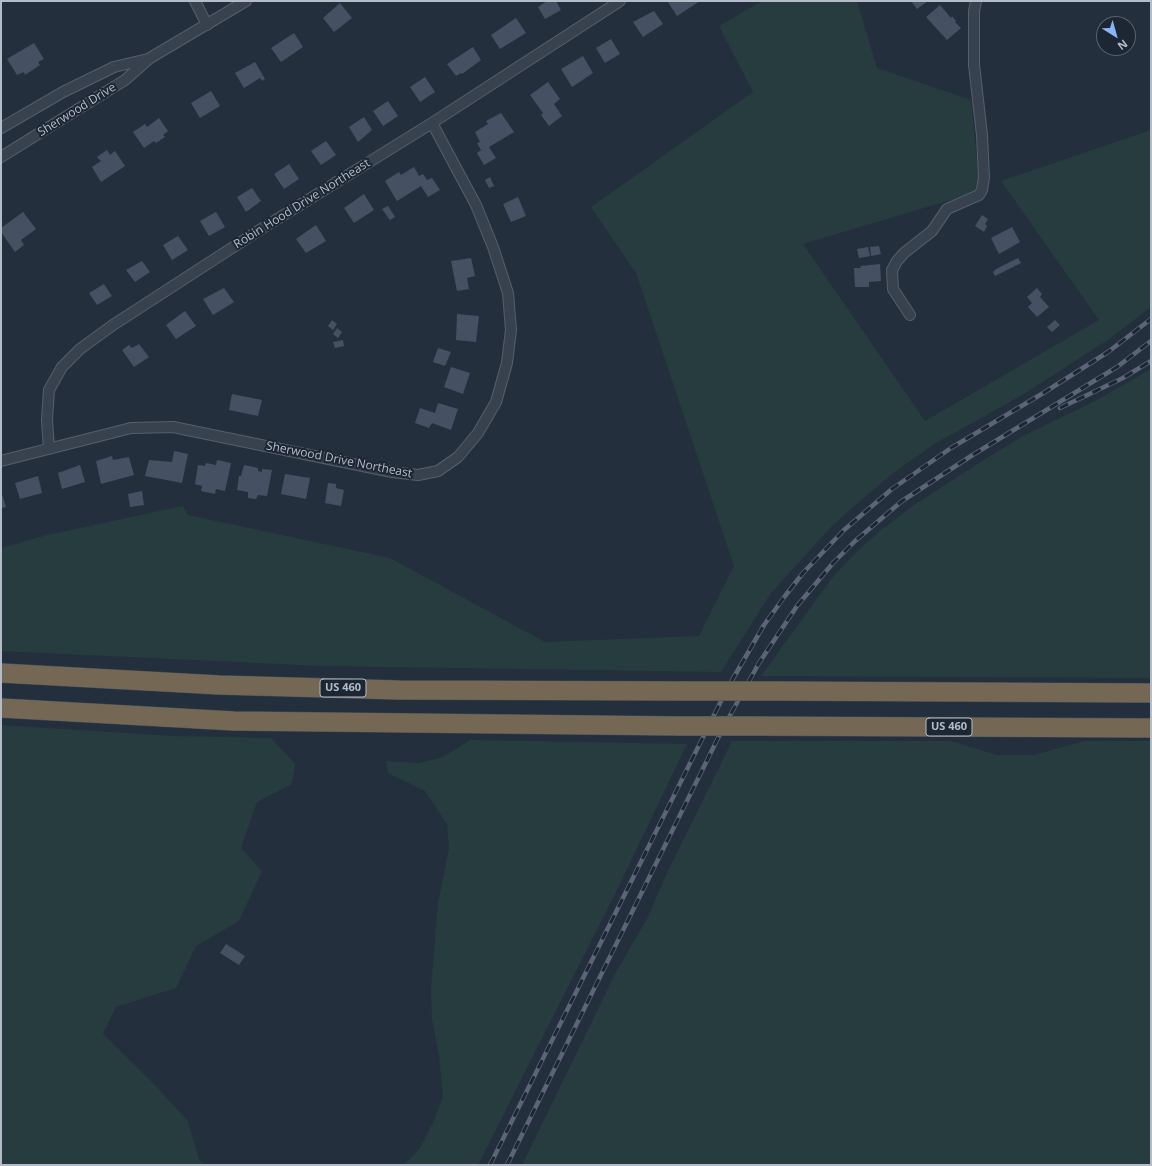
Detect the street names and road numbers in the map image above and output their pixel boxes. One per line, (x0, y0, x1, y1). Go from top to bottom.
street label: Sherwood Drive (35, 80, 119, 140)
street label: Robin Hood Drive Northeast (231, 156, 373, 252)
street label: Sherwood Drive Northeast (265, 439, 413, 481)
road number: US 460 (320, 679, 366, 697)
road number: US 460 (926, 718, 972, 736)

